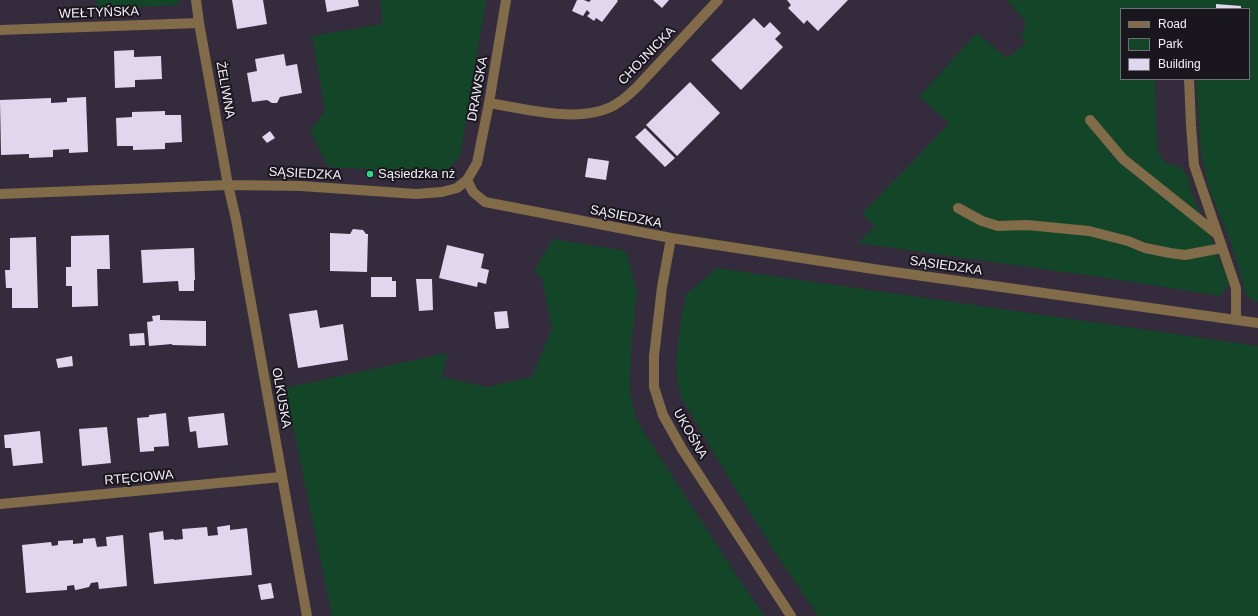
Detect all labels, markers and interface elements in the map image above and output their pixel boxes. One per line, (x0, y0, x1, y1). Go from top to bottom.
street label: WEŁTYŃSKA (59, 4, 139, 22)
legend (1120, 8, 1250, 80)
text: Road (1158, 17, 1187, 31)
street label: CHOJNICKA (615, 24, 679, 88)
text: Park (1158, 37, 1183, 51)
street label: DRAWSKA (465, 56, 491, 122)
text: Building (1158, 57, 1201, 71)
street label: ŻELIWNA (212, 60, 238, 120)
street label: SĄSIEDZKA (268, 164, 342, 184)
place label: Sąsiedzka nż (378, 166, 455, 182)
marker: Sąsiedzka nż (365, 169, 375, 179)
street label: SĄSIEDZKA (589, 202, 663, 232)
street label: SĄSIEDZKA (909, 253, 983, 279)
street label: OLKUSKA (268, 366, 294, 430)
street label: UKOŚNA (670, 406, 710, 462)
street label: RTĘCIOWA (104, 467, 174, 489)

